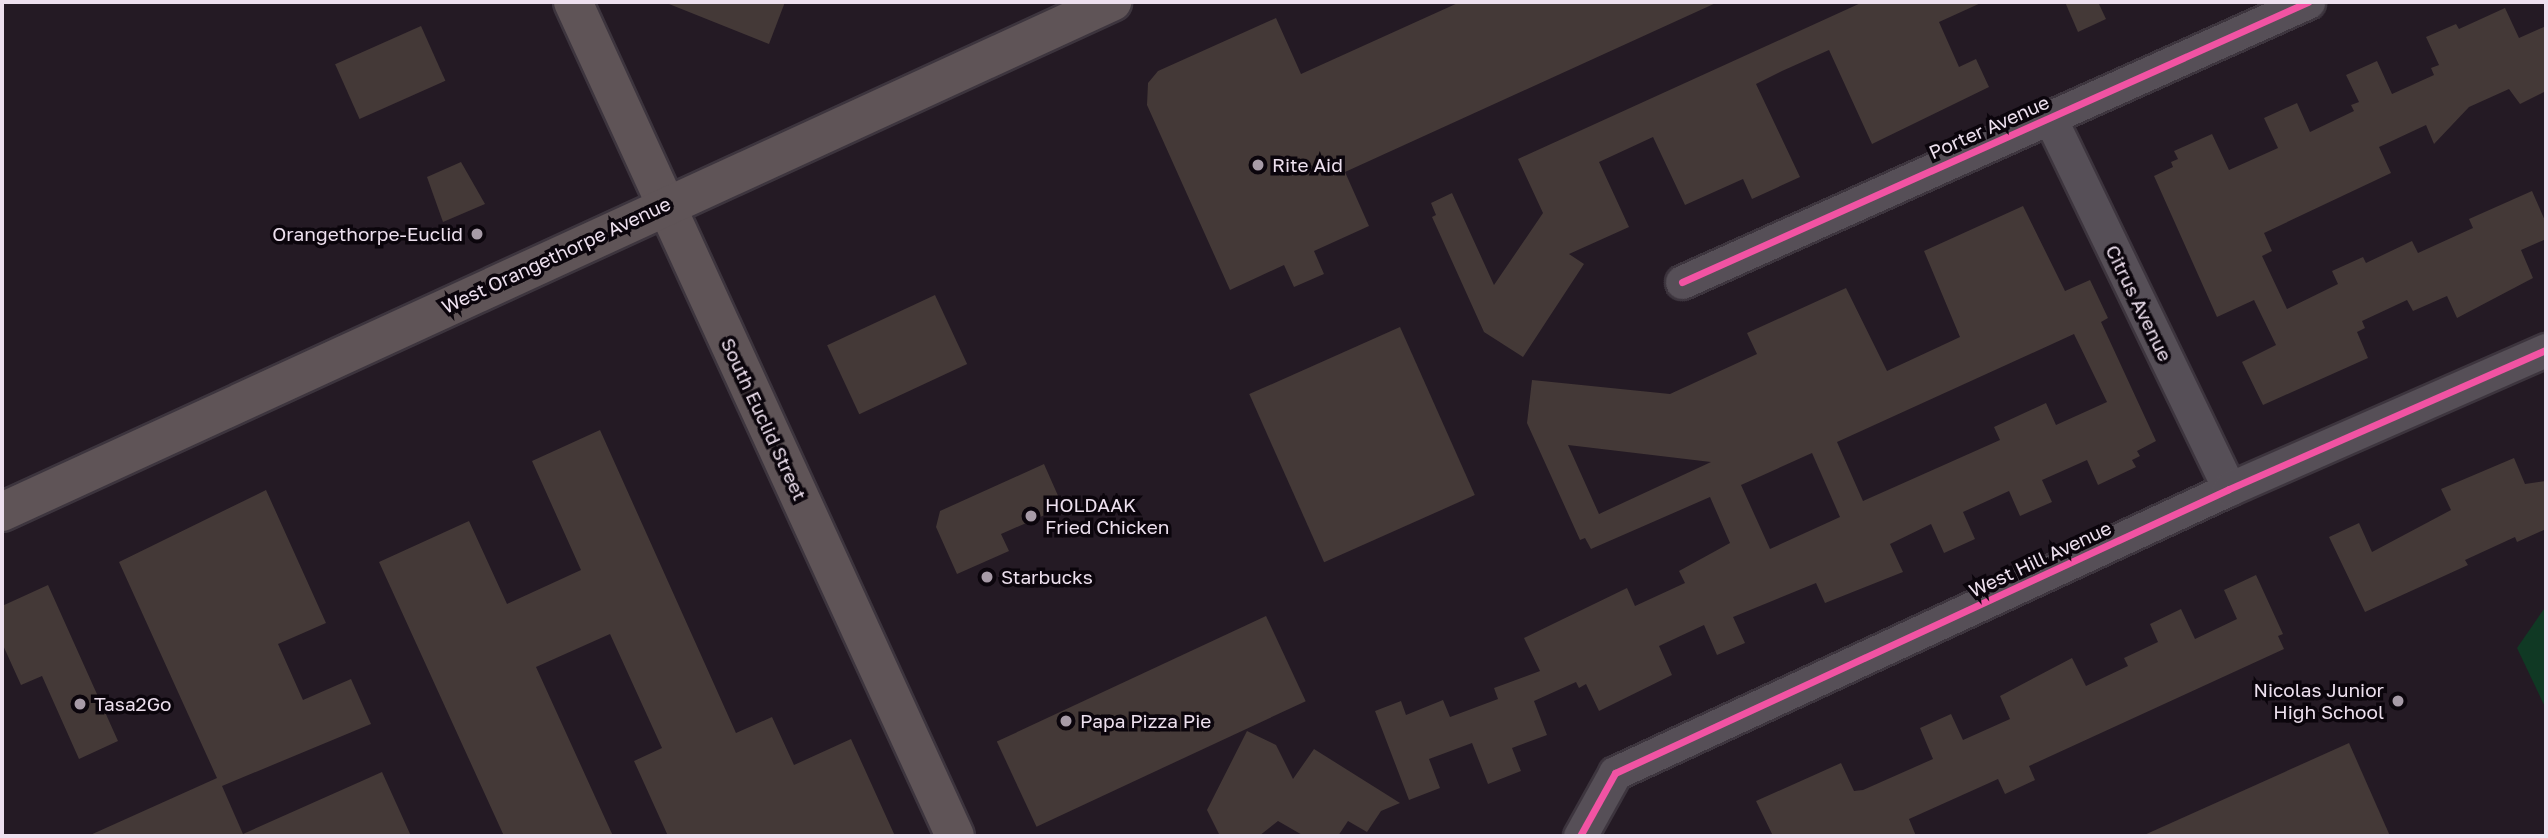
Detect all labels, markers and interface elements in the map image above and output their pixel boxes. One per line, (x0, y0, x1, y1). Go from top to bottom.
street label: Porter Avenue (1925, 90, 2053, 164)
place label: Rite Aid (1272, 154, 1343, 176)
marker: Rite Aid (1250, 157, 1266, 173)
street label: West Orangethorpe Avenue (438, 192, 674, 318)
place label: Orangethorpe-Euclid (272, 223, 463, 245)
marker: Orangethorpe-Euclid (469, 226, 485, 242)
street label: Citrus Avenue (2101, 241, 2177, 365)
street label: South Euclid Street (716, 334, 812, 504)
place label: HOLDAAK Fried Chicken (1045, 494, 1169, 538)
marker: HOLDAAK Fried Chicken (1023, 508, 1039, 524)
street label: West Hill Avenue (1965, 516, 2115, 602)
place label: Starbucks (1001, 566, 1093, 588)
marker: Starbucks (979, 569, 995, 585)
place label: Nicolas Junior High School (2253, 679, 2384, 723)
place label: Tasa2Go (94, 693, 171, 715)
marker: Nicolas Junior High School (2390, 693, 2406, 709)
marker: Tasa2Go (72, 696, 88, 712)
place label: Papa Pizza Pie (1080, 710, 1211, 732)
marker: Papa Pizza Pie (1058, 713, 1074, 729)

